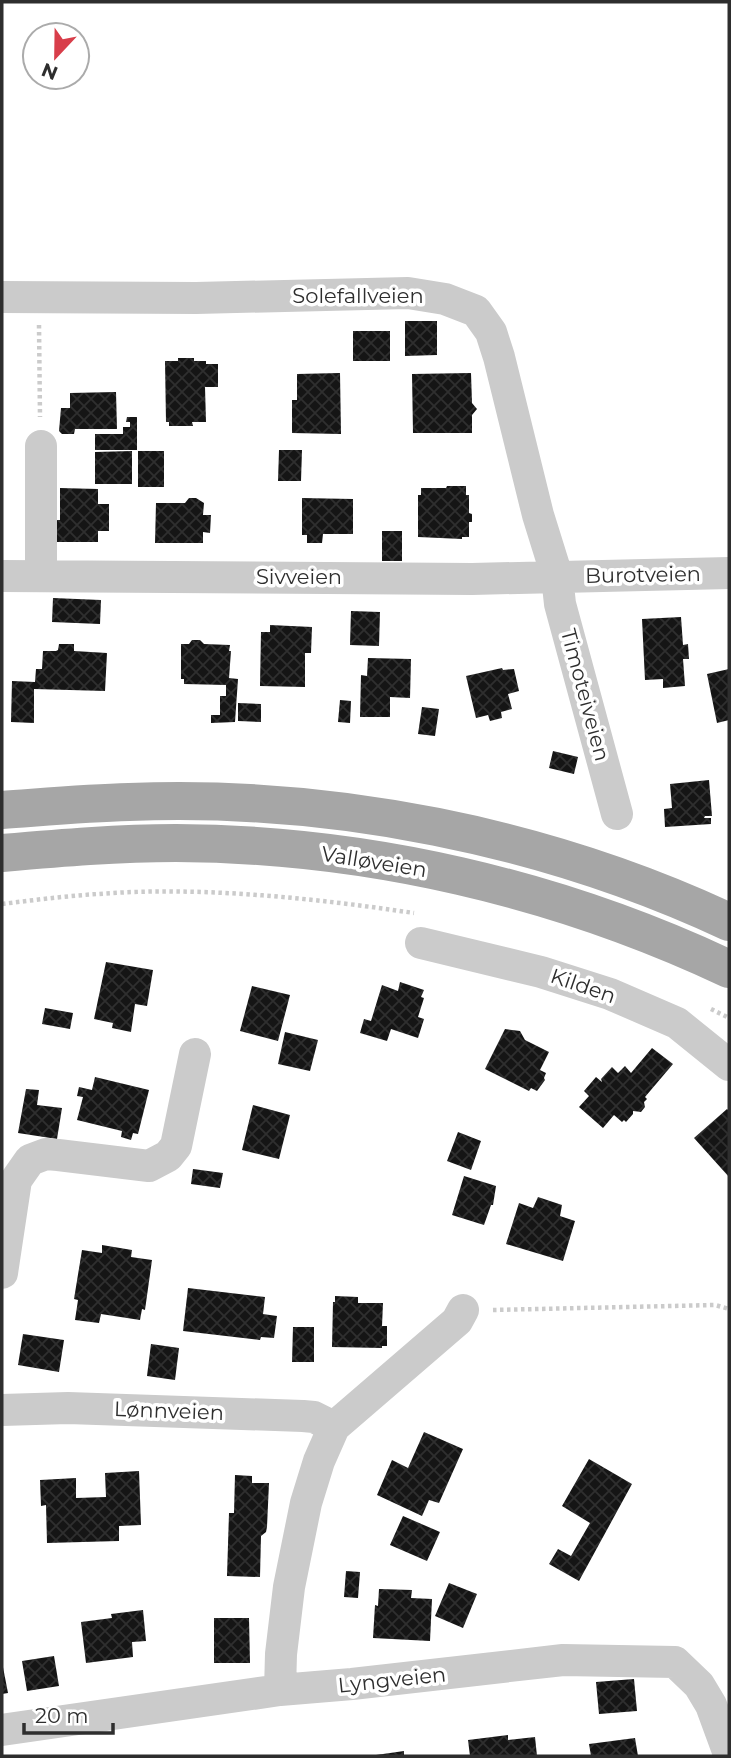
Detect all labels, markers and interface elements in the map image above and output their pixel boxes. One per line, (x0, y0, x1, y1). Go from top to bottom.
north arrow (21, 21, 91, 91)
text: N (38, 58, 61, 85)
street label: Solefallveien (292, 283, 424, 308)
street label: Burotveien (585, 561, 701, 588)
street label: Sivveien (256, 564, 342, 589)
street label: Timoteiveien (556, 626, 615, 764)
street label: Valløveien (320, 841, 429, 882)
street label: Kilden (547, 963, 619, 1008)
street label: Lønnveien (114, 1396, 224, 1425)
street label: Lyngveien (337, 1661, 447, 1698)
scale bar (24, 1692, 114, 1736)
text: 20 m (35, 1703, 89, 1728)

